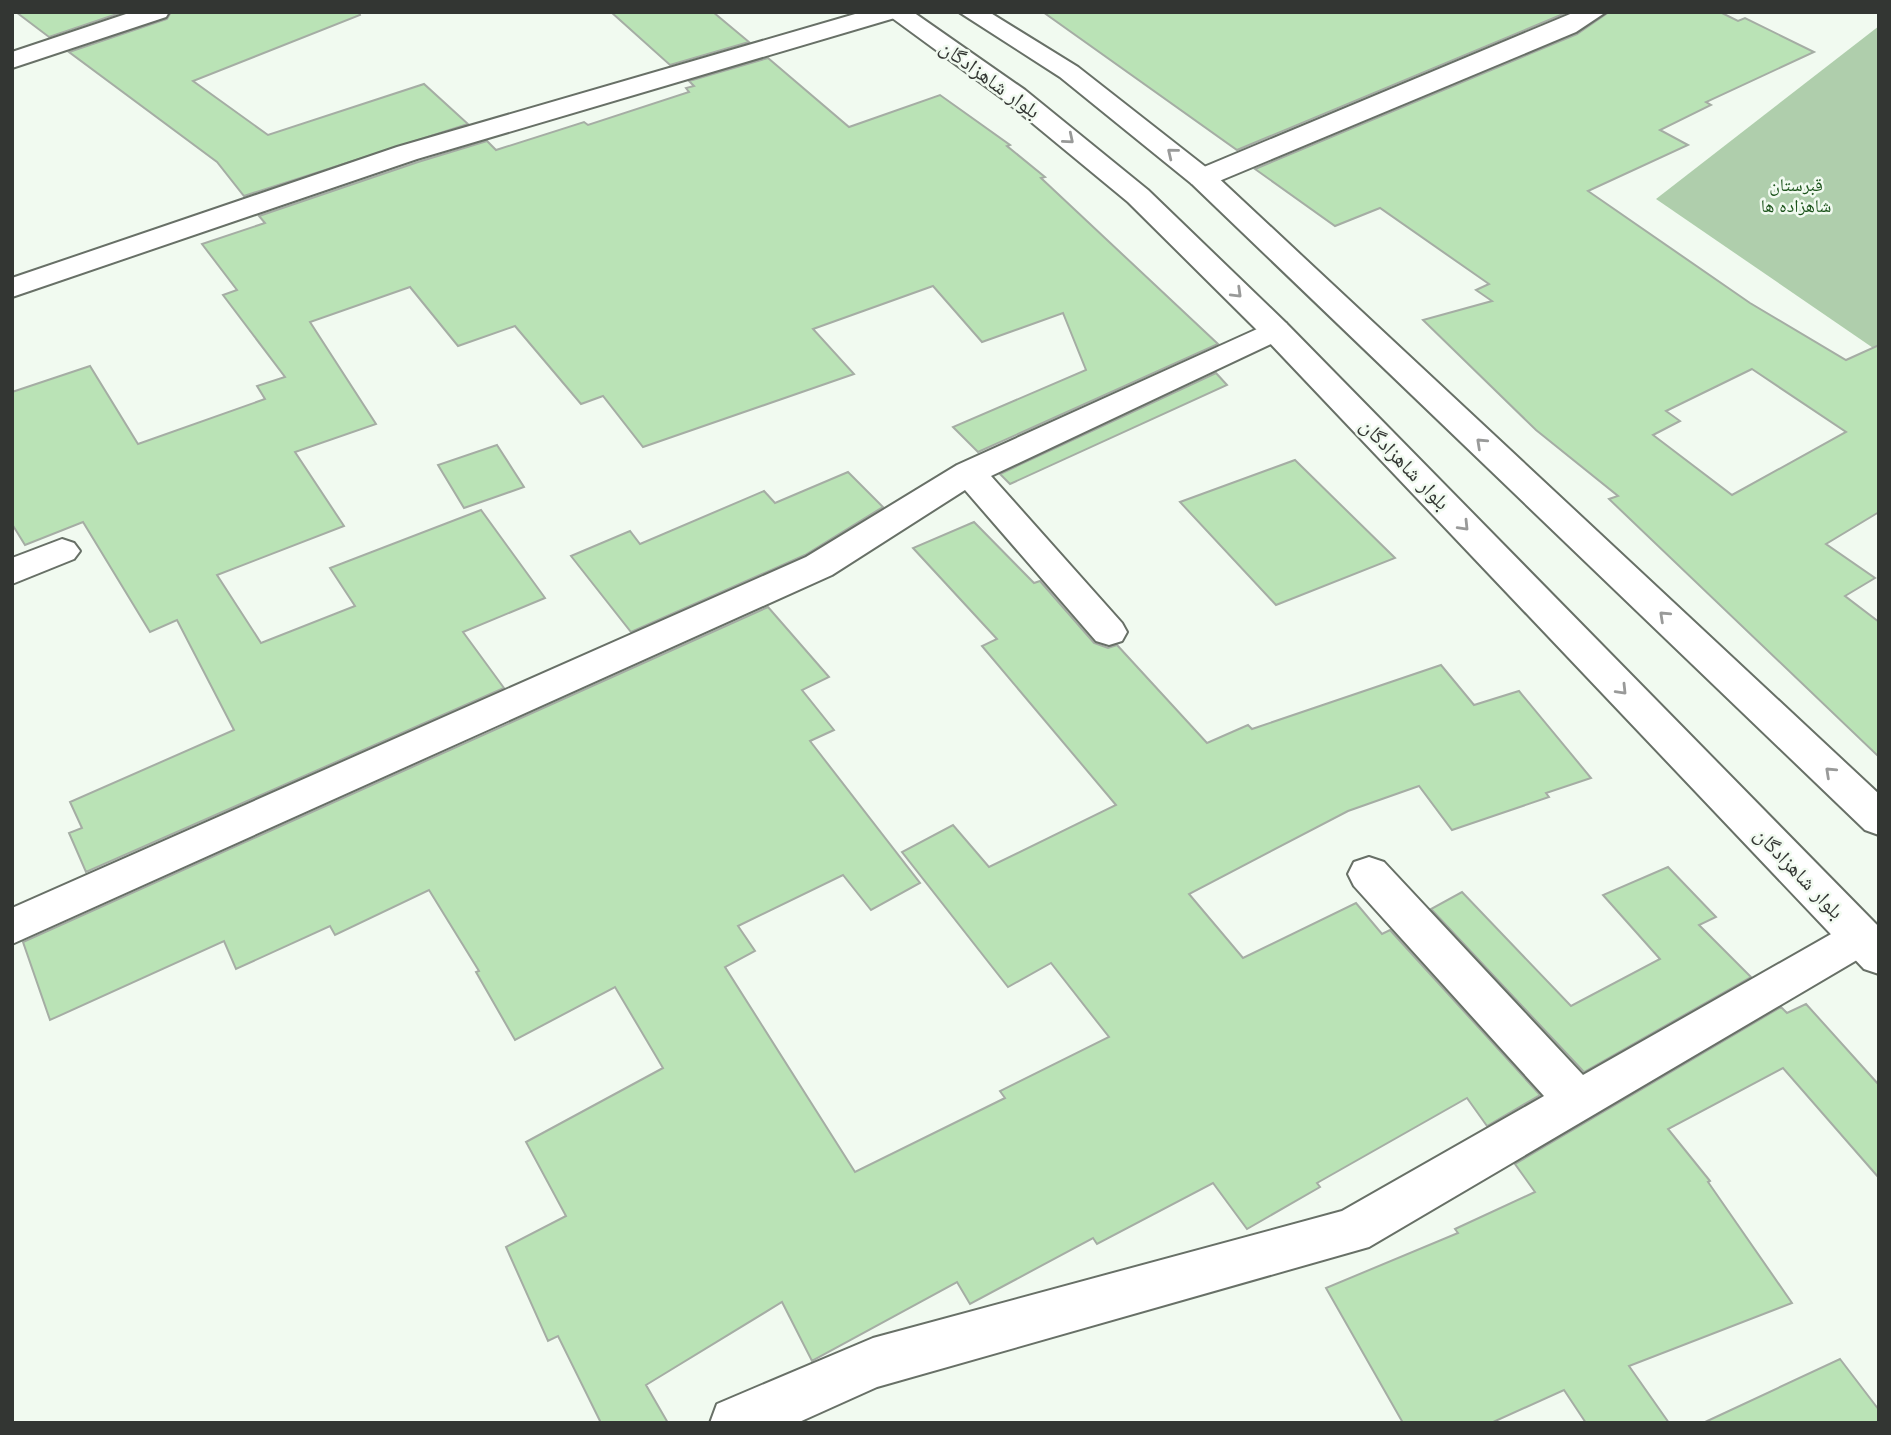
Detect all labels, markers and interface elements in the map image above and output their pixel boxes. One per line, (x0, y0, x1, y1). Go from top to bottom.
street label: بلوار شاهزادگان (935, 33, 1046, 123)
one-way arrow (1062, 131, 1074, 144)
one-way arrow (1167, 149, 1179, 162)
park label: قبرستان شاهزاده ها (1761, 173, 1831, 217)
one-way arrow (1229, 284, 1242, 297)
street label: بلوار شاهزادگان (1355, 412, 1456, 515)
one-way arrow (1476, 439, 1489, 451)
one-way arrow (1456, 518, 1469, 531)
one-way arrow (1659, 612, 1672, 624)
one-way arrow (1614, 682, 1627, 695)
one-way arrow (1825, 768, 1838, 780)
street label: بلوار شاهزادگان (1749, 821, 1850, 924)

